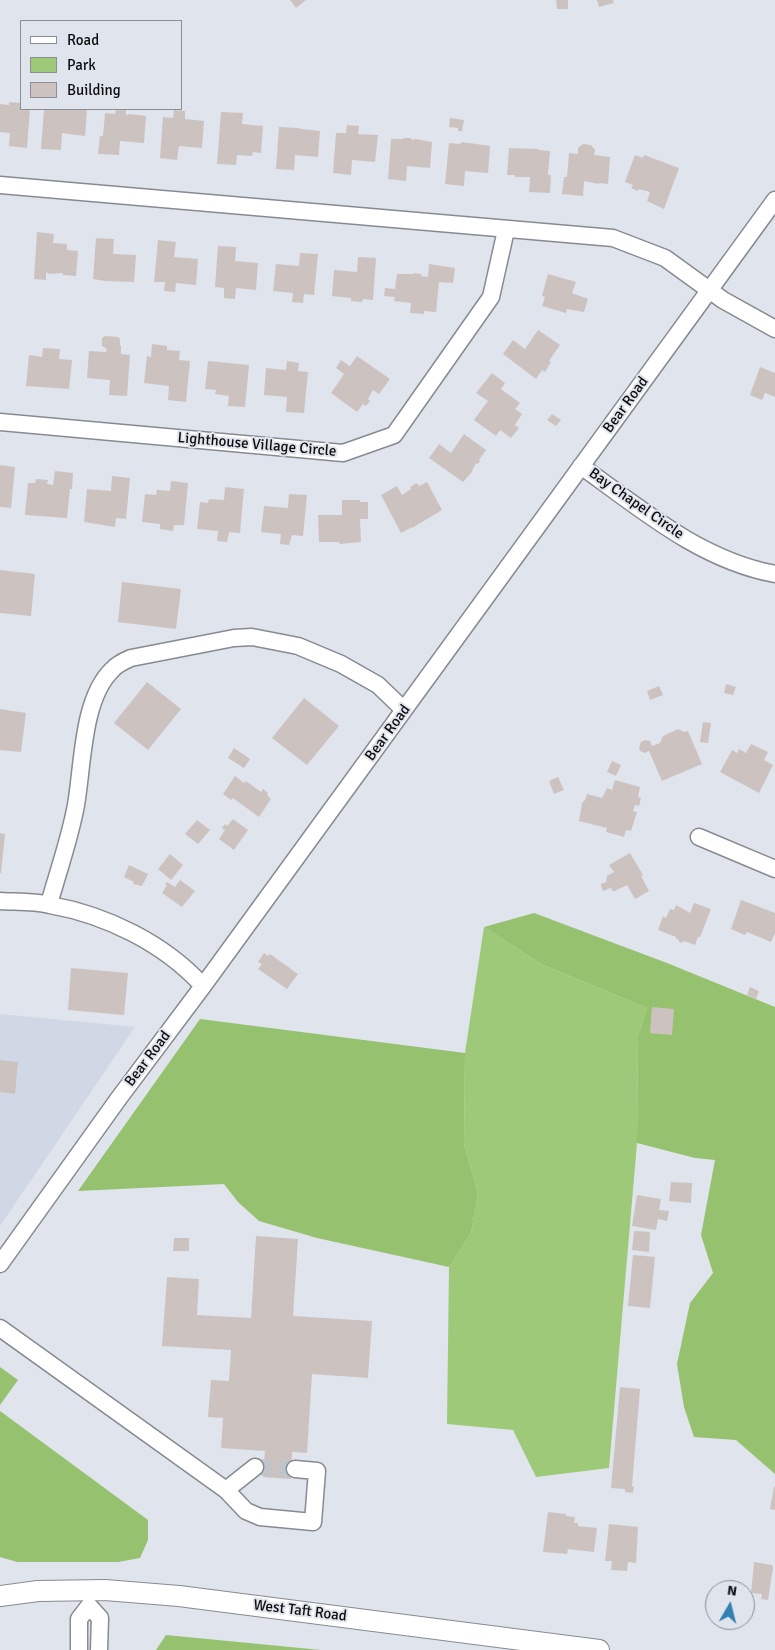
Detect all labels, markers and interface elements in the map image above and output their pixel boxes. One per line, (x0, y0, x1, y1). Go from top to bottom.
legend (20, 20, 182, 110)
text: Road (67, 31, 99, 49)
text: Park (67, 56, 96, 74)
text: Building (67, 81, 121, 99)
street label: Bear Road (600, 373, 652, 437)
street label: Lighthouse Village Circle (177, 429, 337, 461)
street label: Bay Chapel Circle (585, 465, 687, 543)
street label: Bear Road (362, 701, 414, 765)
street label: Bear Road (121, 1028, 175, 1090)
north arrow (705, 1580, 755, 1630)
text: N (726, 1582, 738, 1600)
street label: West Taft Road (252, 1596, 348, 1626)

